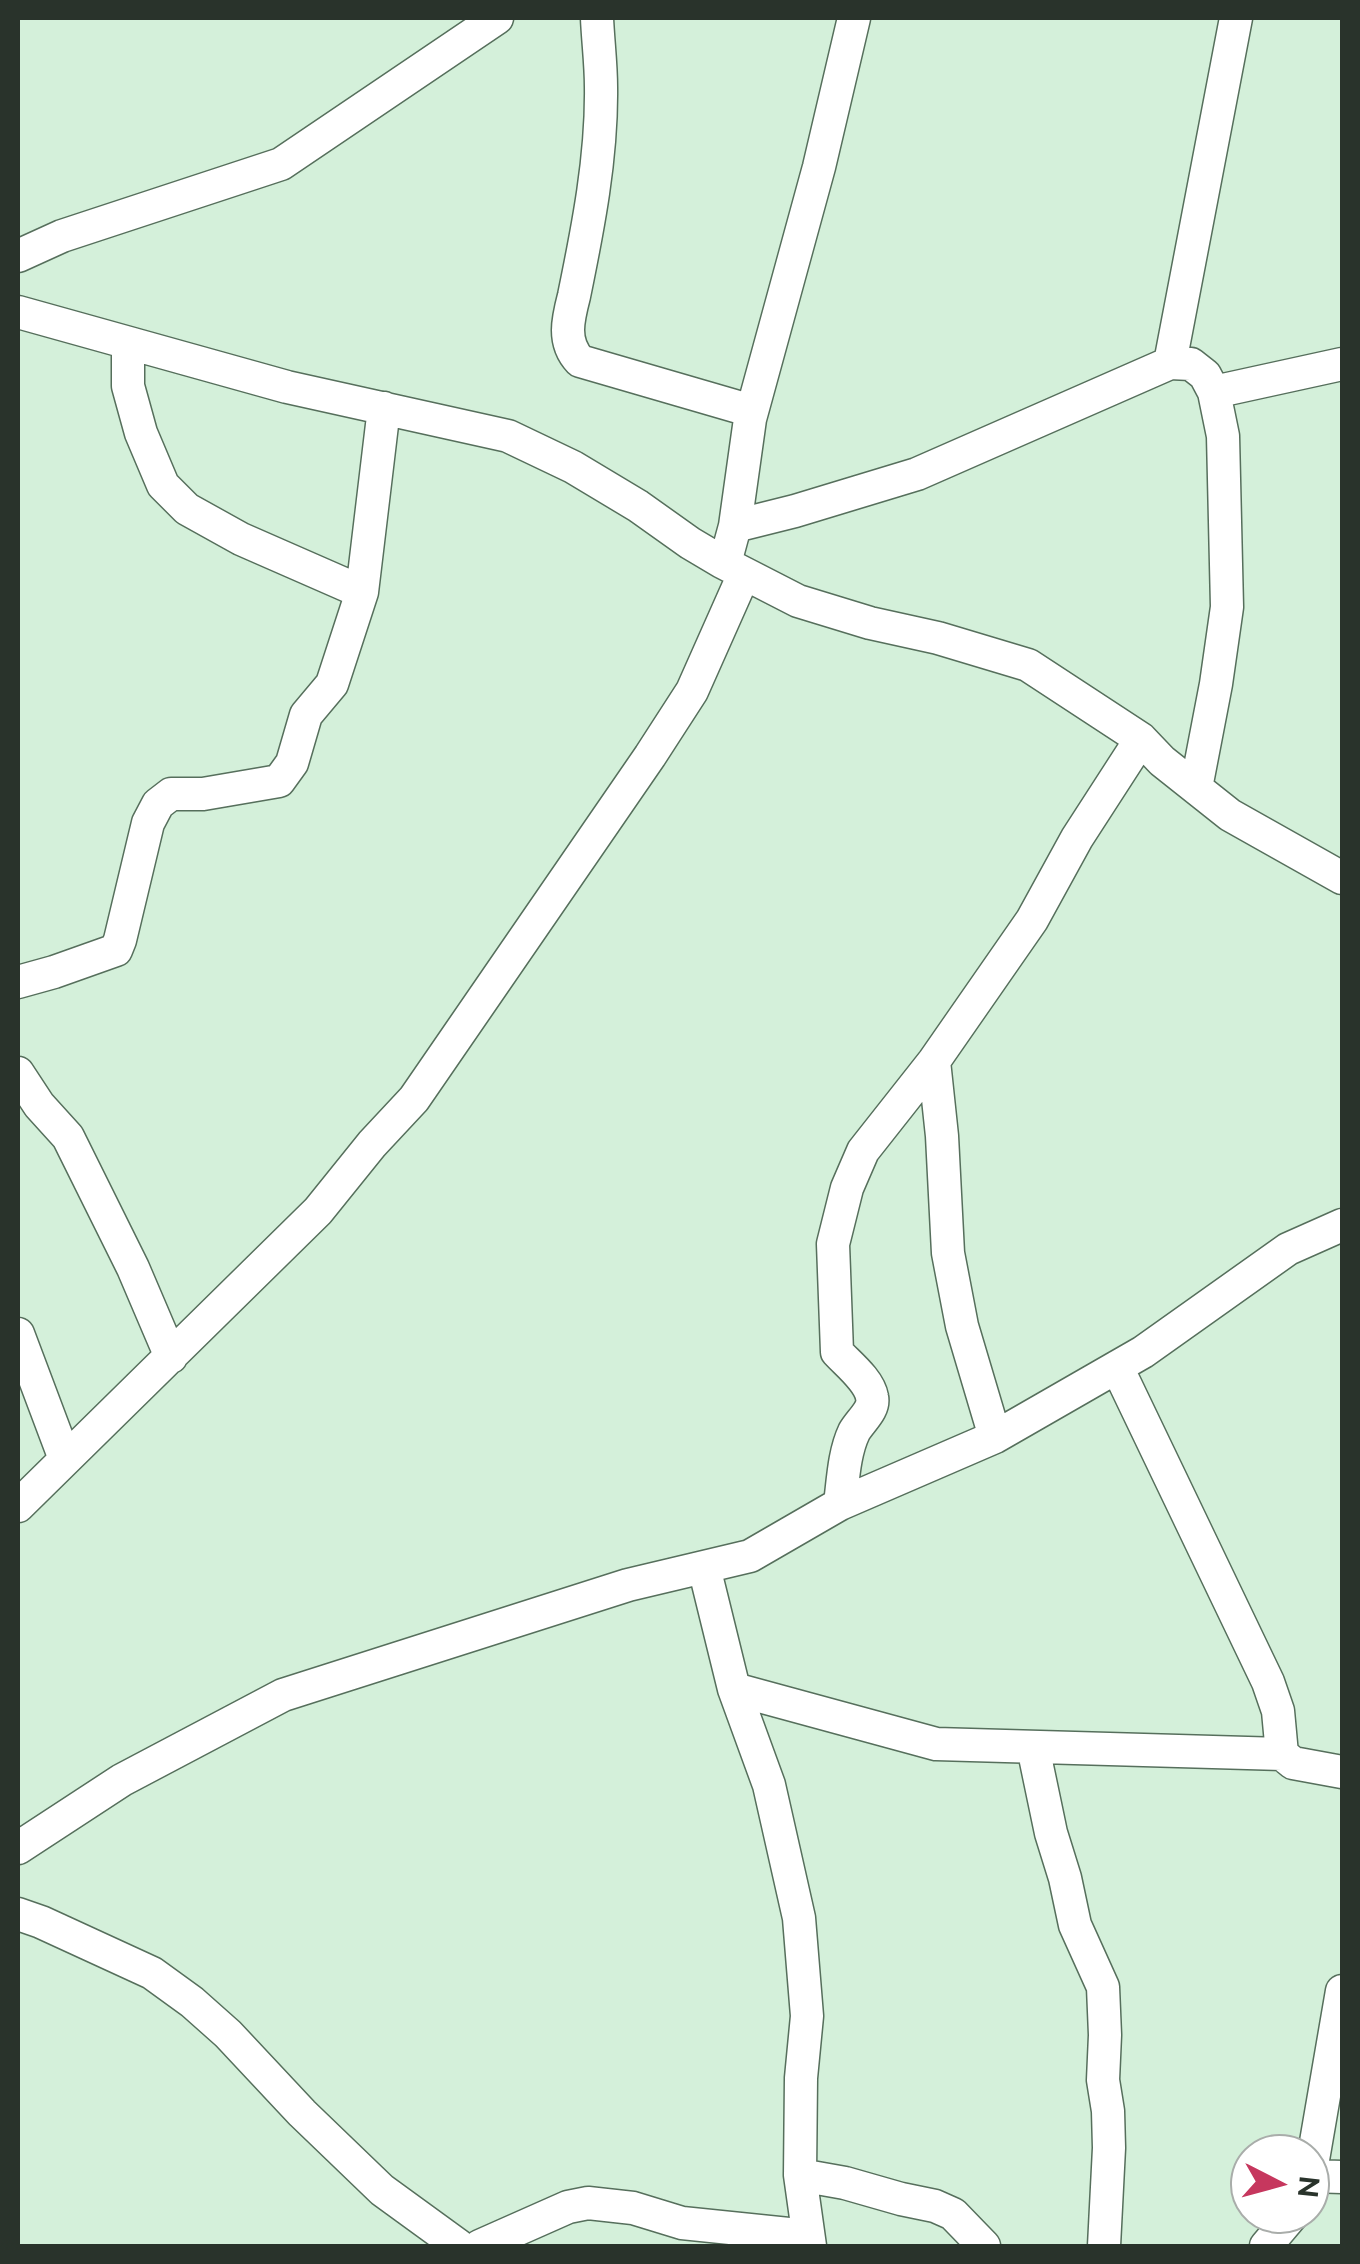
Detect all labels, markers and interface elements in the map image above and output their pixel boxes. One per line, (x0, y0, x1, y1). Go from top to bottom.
north arrow (1230, 2134, 1330, 2234)
text: N (1291, 2175, 1326, 2199)

